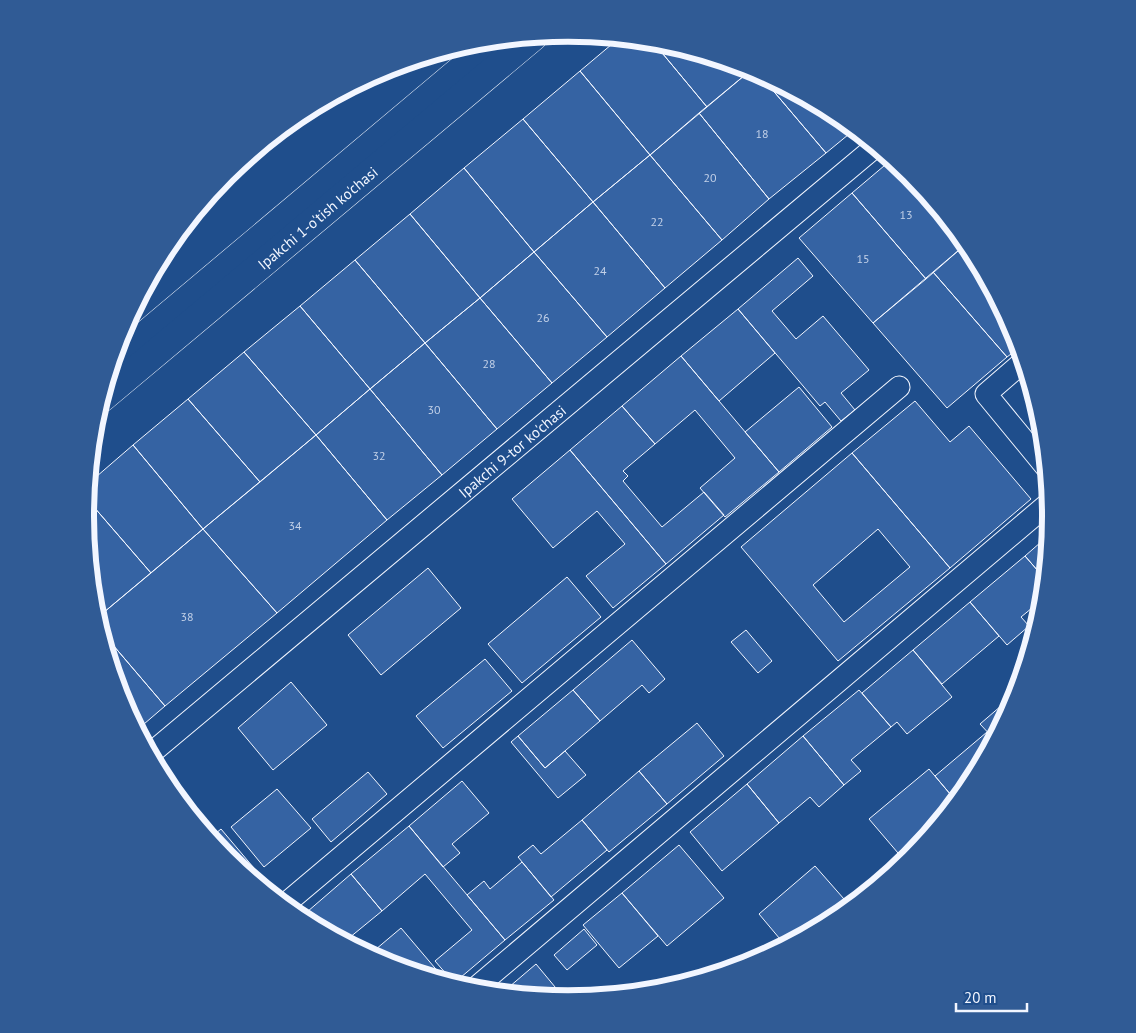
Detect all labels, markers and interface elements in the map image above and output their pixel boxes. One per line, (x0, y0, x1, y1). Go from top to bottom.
house number: 18 (755, 126, 769, 141)
street label: Ipakchi 1-o'tish ko'chasi (254, 162, 381, 273)
house number: 20 (703, 170, 717, 185)
house number: 13 (899, 207, 913, 222)
house number: 22 (650, 214, 664, 229)
house number: 15 (856, 251, 870, 266)
house number: 24 (593, 263, 607, 278)
house number: 26 (536, 310, 550, 325)
house number: 28 (482, 356, 496, 371)
street label: Ipakchi 9-tor ko'chasi (454, 401, 570, 501)
house number: 30 (427, 402, 441, 417)
house number: 32 (372, 448, 386, 463)
house number: 34 (288, 518, 302, 533)
house number: 38 (180, 609, 194, 624)
scale bar (956, 980, 1027, 1012)
text: 20 m (964, 988, 997, 1007)

